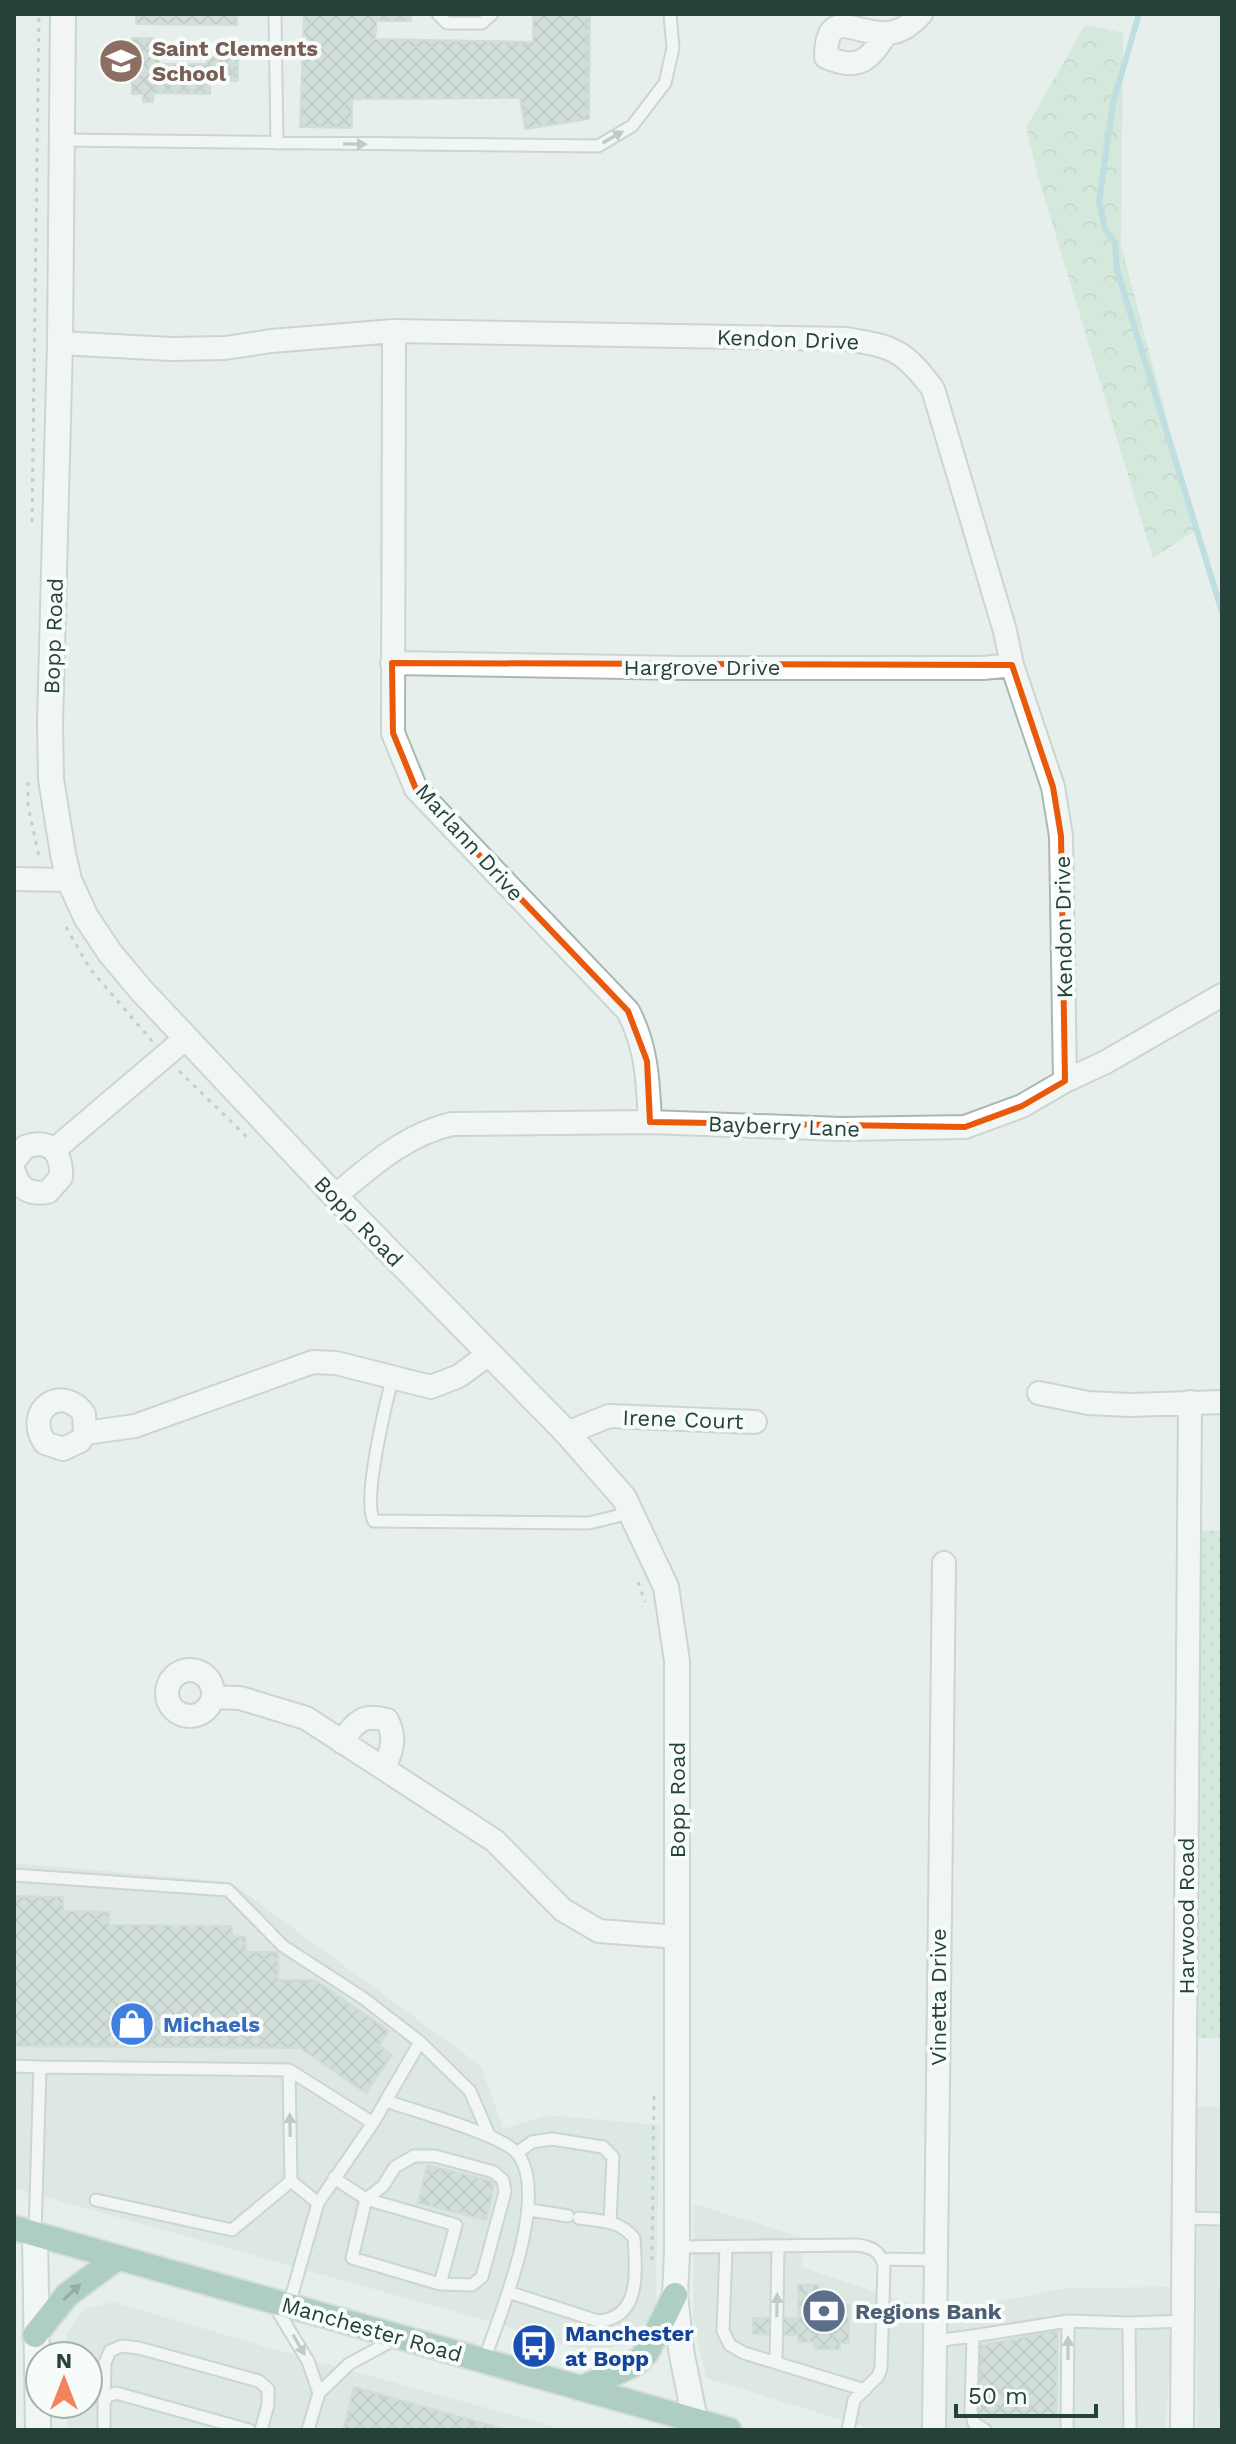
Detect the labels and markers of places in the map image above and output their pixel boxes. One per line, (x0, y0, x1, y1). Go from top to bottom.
place label: Saint Clements School (152, 36, 318, 86)
school or university icon: Saint Clements School (97, 37, 145, 85)
shop icon: Michaels (108, 2000, 156, 2048)
place label: Michaels (163, 2012, 260, 2037)
bank icon: Regions Bank (800, 2287, 848, 2335)
place label: Regions Bank (855, 2299, 1002, 2324)
place label: Manchester at Bopp (565, 2321, 694, 2371)
bus stop icon: Manchester at Bopp (510, 2322, 558, 2370)

